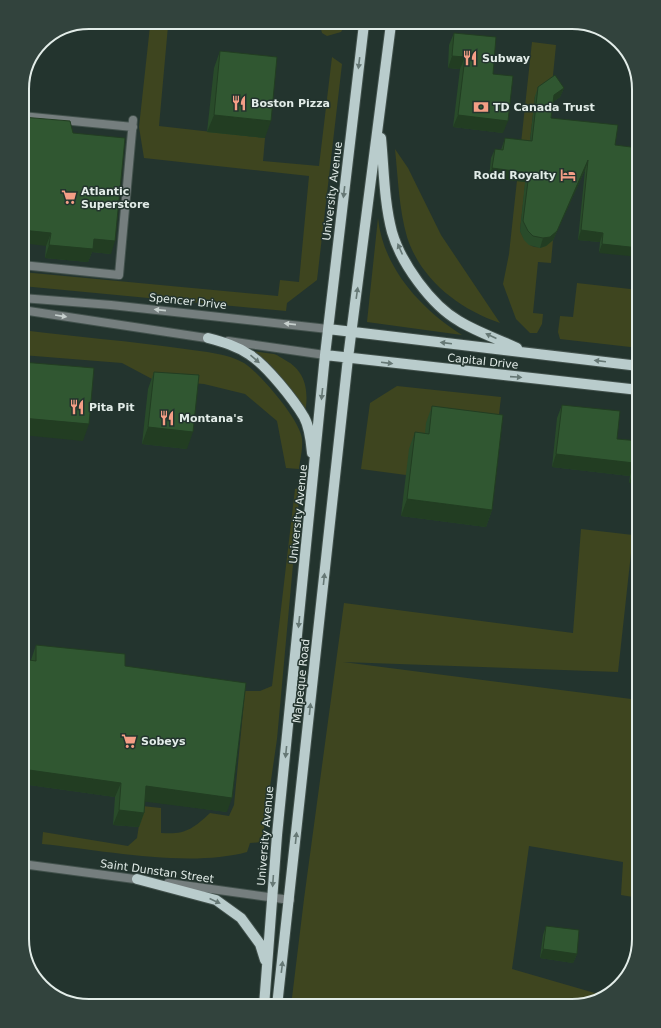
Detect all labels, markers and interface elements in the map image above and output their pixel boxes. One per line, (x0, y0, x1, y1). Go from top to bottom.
restaurant icon: Subway (461, 49, 479, 67)
place label: Subway (482, 52, 530, 65)
one-way arrow (356, 57, 362, 69)
restaurant icon: Boston Pizza (230, 94, 248, 112)
place label: Boston Pizza (251, 97, 330, 110)
bank icon: TD Canada Trust (472, 98, 490, 116)
place label: TD Canada Trust (493, 101, 595, 114)
street label: University Avenue (320, 140, 345, 241)
hotel icon: Rodd Royalty (559, 166, 577, 184)
place label: Rodd Royalty (474, 169, 556, 182)
place label: Atlantic Superstore (81, 185, 150, 211)
one-way arrow (341, 186, 347, 198)
supermarket icon: Atlantic Superstore (60, 188, 78, 206)
one-way arrow (396, 243, 403, 255)
one-way arrow (354, 287, 360, 299)
street label: Spencer Drive (149, 291, 228, 312)
one-way arrow (154, 307, 166, 313)
one-way arrow (55, 313, 67, 319)
one-way arrow (283, 321, 296, 328)
one-way arrow (485, 333, 496, 339)
one-way arrow (440, 340, 452, 346)
street label: Capital Drive (447, 351, 519, 372)
one-way arrow (250, 355, 261, 364)
one-way arrow (594, 358, 606, 364)
one-way arrow (381, 360, 393, 366)
one-way arrow (510, 373, 522, 380)
one-way arrow (319, 388, 326, 400)
restaurant icon: Pita Pit (68, 398, 86, 416)
place label: Pita Pit (89, 401, 134, 414)
restaurant icon: Montana's (158, 409, 176, 427)
place label: Montana's (179, 412, 244, 425)
street label: University Avenue (287, 463, 310, 564)
one-way arrow (320, 573, 327, 586)
one-way arrow (296, 616, 302, 628)
street label: Malpeque Road (291, 638, 312, 724)
one-way arrow (307, 703, 313, 715)
supermarket icon: Sobeys (120, 732, 138, 750)
place label: Sobeys (141, 735, 186, 748)
one-way arrow (282, 746, 289, 758)
street label: University Avenue (255, 786, 276, 886)
one-way arrow (293, 832, 299, 844)
street label: Saint Dunstan Street (99, 857, 215, 886)
one-way arrow (270, 875, 277, 887)
one-way arrow (209, 898, 221, 904)
one-way arrow (278, 961, 285, 973)

